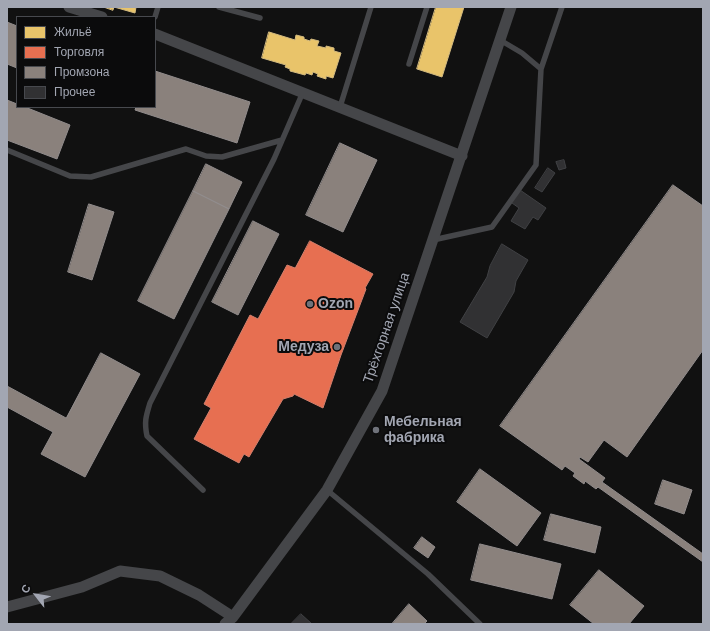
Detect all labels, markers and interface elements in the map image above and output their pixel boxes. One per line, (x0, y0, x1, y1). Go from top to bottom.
legend (16, 16, 156, 108)
text: Жильё (54, 25, 92, 39)
text: Торговля (54, 45, 104, 59)
text: Промзона (54, 65, 109, 79)
text: Прочее (54, 85, 95, 99)
street label: Трёхгорная улица (360, 270, 414, 386)
place label: Ozon (318, 296, 353, 312)
marker: Ozon (305, 299, 315, 309)
place label: Медуза (278, 339, 329, 355)
marker: Медуза (332, 342, 342, 352)
place label: Мебельная фабрика (384, 414, 462, 446)
marker: Мебельная фабрика (371, 425, 381, 435)
north arrow (16, 575, 56, 615)
text: С (19, 582, 33, 595)

